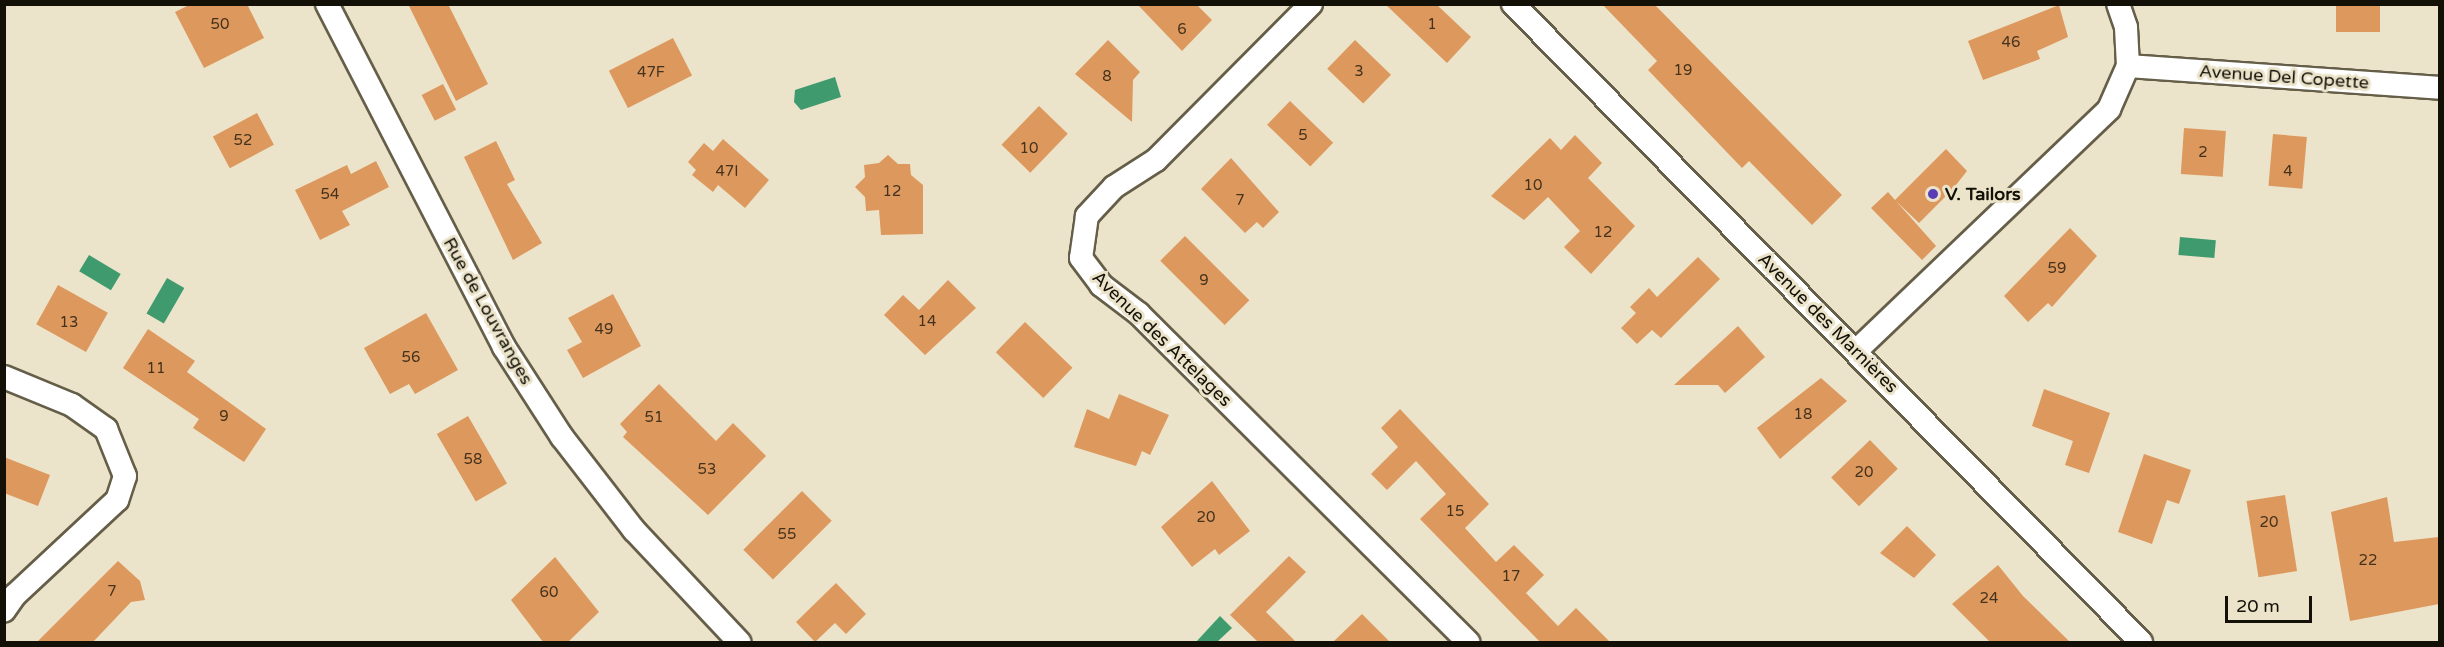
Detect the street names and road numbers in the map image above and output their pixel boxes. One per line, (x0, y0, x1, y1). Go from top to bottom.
street label: Avenue Del Copette (2198, 60, 2370, 94)
street label: Rue de Louvranges (439, 234, 537, 388)
street label: Avenue des Marnières (1753, 248, 1903, 398)
street label: Avenue des Attelages (1088, 267, 1236, 411)

